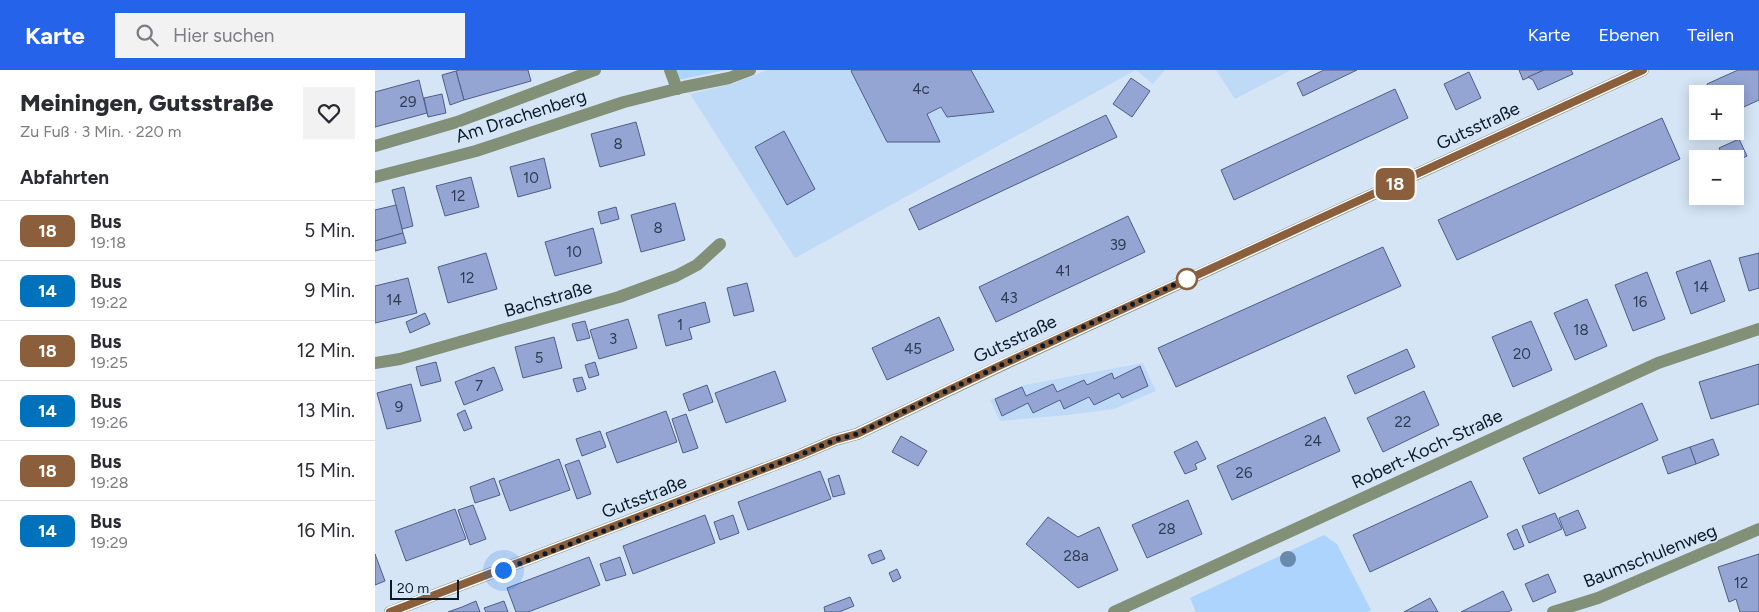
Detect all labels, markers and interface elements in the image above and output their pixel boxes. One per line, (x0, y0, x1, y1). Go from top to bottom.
search box (115, 13, 465, 58)
text: Karte (25, 21, 85, 50)
icon: search (133, 21, 161, 49)
text: Hier suchen (173, 24, 274, 47)
text: Karte (1528, 24, 1570, 46)
text: Ebenen (1598, 24, 1659, 46)
text: Teilen (1687, 24, 1734, 46)
house number: 4c (912, 80, 930, 98)
street label: Am Drachenberg (453, 84, 589, 148)
map controls (1689, 85, 1744, 205)
button: + (1689, 85, 1744, 140)
button: heart (303, 87, 355, 139)
text: Meiningen, Gutsstraße (20, 88, 273, 117)
house number: 29 (400, 93, 416, 111)
street label: Gutsstraße (1433, 97, 1523, 155)
text: Zu Fuß · 3 Min. · 220 m (20, 122, 181, 141)
house number: 8 (613, 135, 623, 153)
button: − (1689, 150, 1744, 205)
text: Abfahrten (20, 166, 109, 189)
line badge: 18 (1373, 168, 1417, 200)
house number: 10 (523, 169, 539, 187)
text: 18 (1386, 173, 1404, 195)
house number: 12 (451, 187, 465, 205)
text: Bus (90, 210, 121, 233)
text: 5 Min. (304, 219, 355, 242)
house number: 8 (653, 219, 663, 237)
text: 18 (38, 220, 57, 242)
text: 19:18 (90, 233, 126, 252)
house number: 39 (1110, 236, 1126, 254)
house number: 10 (566, 243, 582, 261)
house number: 41 (1055, 262, 1071, 280)
unlabelled marker (1176, 268, 1198, 290)
house number: 12 (460, 269, 474, 287)
text: Bus (90, 270, 121, 293)
street label: Bachstraße (502, 276, 595, 322)
house number: 14 (1693, 278, 1709, 296)
text: 9 Min. (305, 279, 355, 302)
text: 14 (38, 280, 57, 302)
house number: 43 (1000, 289, 1018, 307)
house number: 14 (386, 291, 402, 309)
text: 19:22 (90, 293, 128, 312)
house number: 16 (1633, 293, 1648, 311)
street label: Gutsstraße (970, 310, 1060, 368)
house number: 1 (677, 316, 683, 334)
house number: 18 (1573, 321, 1589, 339)
text: Bus (90, 330, 121, 353)
house number: 3 (609, 330, 617, 348)
text: 12 Min. (297, 339, 355, 362)
text: 18 (38, 340, 57, 362)
house number: 45 (904, 340, 922, 358)
house number: 20 (1513, 345, 1531, 363)
house number: 5 (535, 349, 543, 367)
text: 19:25 (90, 353, 128, 372)
house number: 7 (475, 377, 483, 395)
text: Bus (90, 390, 121, 413)
house number: 9 (395, 398, 403, 416)
text: 13 Min. (297, 399, 355, 422)
text: 14 (38, 400, 57, 422)
street label: Robert-Koch-Straße (1348, 404, 1506, 494)
text: 19:26 (90, 413, 128, 432)
house number: 22 (1395, 413, 1411, 431)
house number: 24 (1304, 432, 1322, 450)
text: Bus (90, 450, 121, 473)
text: 15 Min. (296, 459, 355, 482)
text: 18 (38, 460, 57, 482)
house number: 26 (1236, 464, 1253, 482)
street label: Gutsstraße (598, 471, 690, 523)
text: 19:28 (90, 473, 128, 492)
text: Bus (90, 510, 121, 533)
text: 16 Min. (297, 519, 355, 542)
street label: Baumschulenweg (1580, 519, 1720, 593)
text: 14 (38, 520, 57, 542)
house number: 28 (1158, 520, 1176, 538)
text: 19:29 (90, 533, 128, 552)
house number: 28a (1063, 547, 1089, 565)
your location (491, 558, 516, 583)
house number: 12 (1734, 574, 1748, 592)
scale bar (390, 577, 459, 600)
text: 20 m (397, 580, 429, 597)

